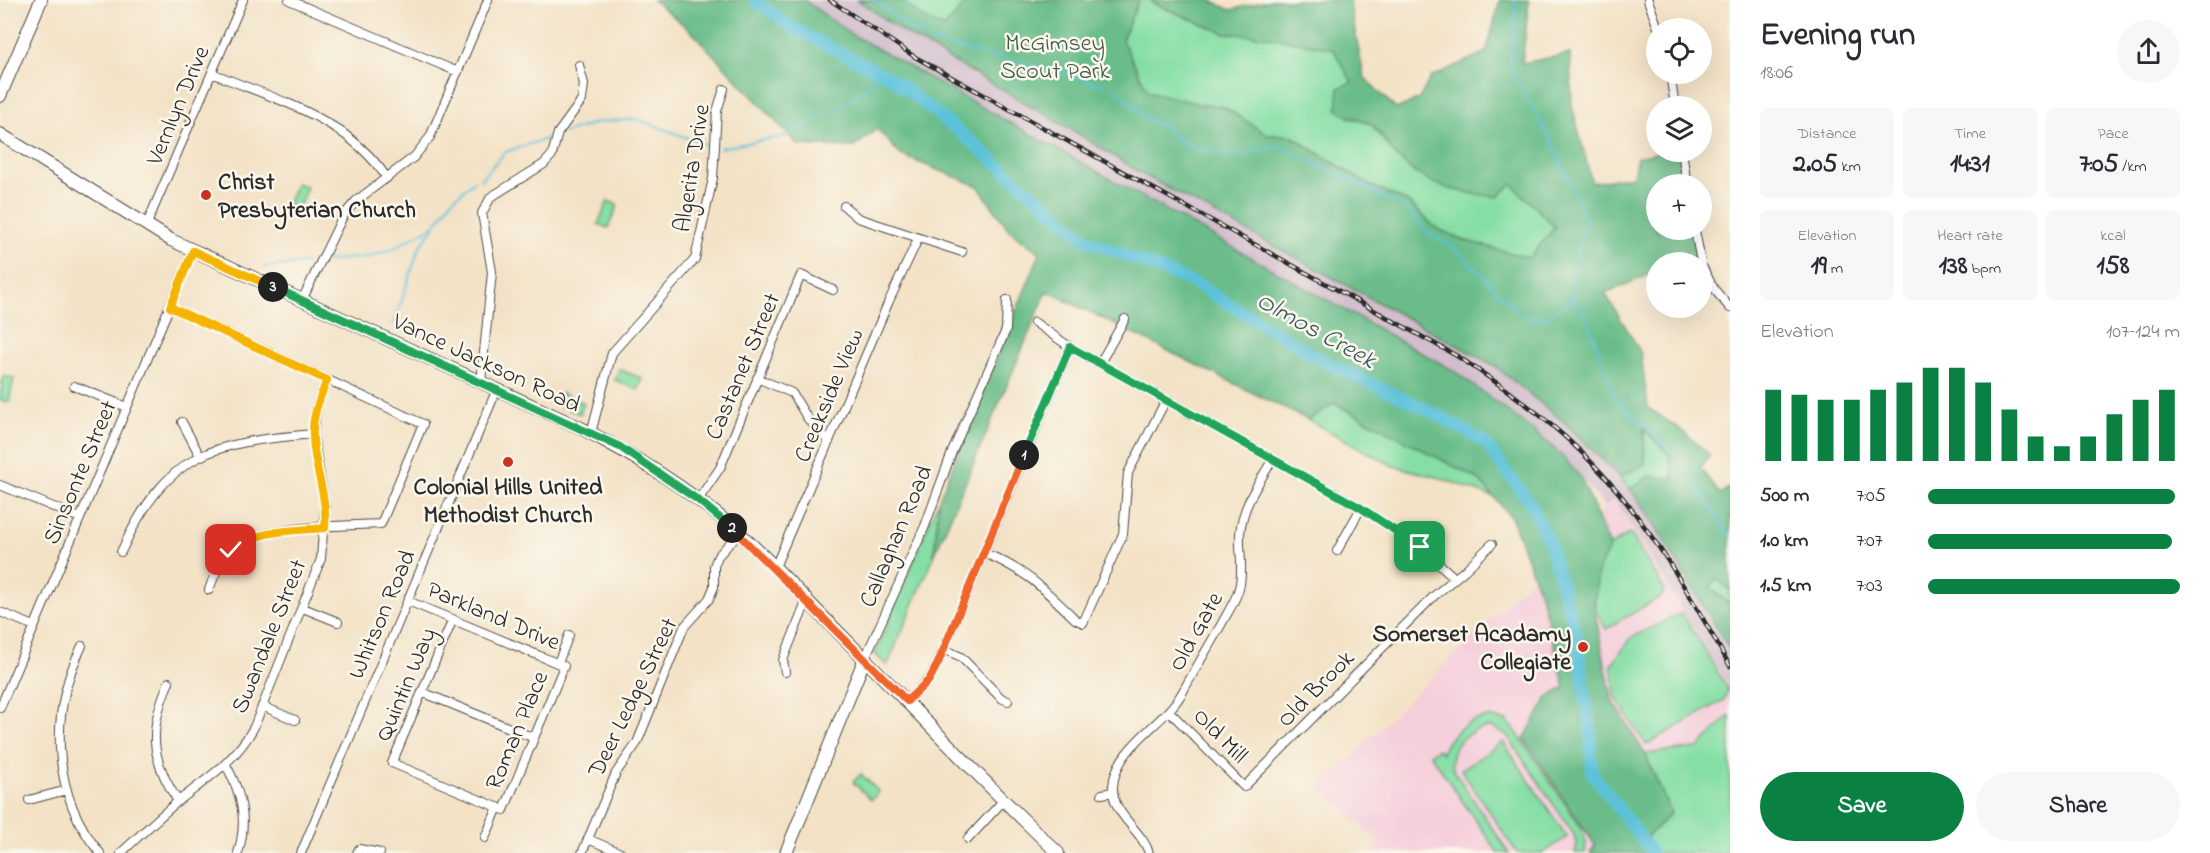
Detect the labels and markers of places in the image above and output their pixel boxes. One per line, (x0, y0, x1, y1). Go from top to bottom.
place label: Christ Presbyterian Church (218, 166, 416, 230)
marker: Christ Presbyterian Church (199, 188, 213, 202)
pin: 3 (258, 272, 288, 302)
pin: 1 (1009, 440, 1039, 470)
marker: Colonial Hills United Methodist Church (501, 455, 515, 469)
place label: Colonial Hills United Methodist Church (414, 471, 603, 534)
pin: 2 (717, 513, 747, 543)
pin (1394, 521, 1445, 572)
pin (205, 524, 256, 575)
place label: Somerset Acadamy Collegiate (1372, 618, 1572, 682)
marker: Somerset Acadamy Collegiate (1576, 640, 1590, 654)

